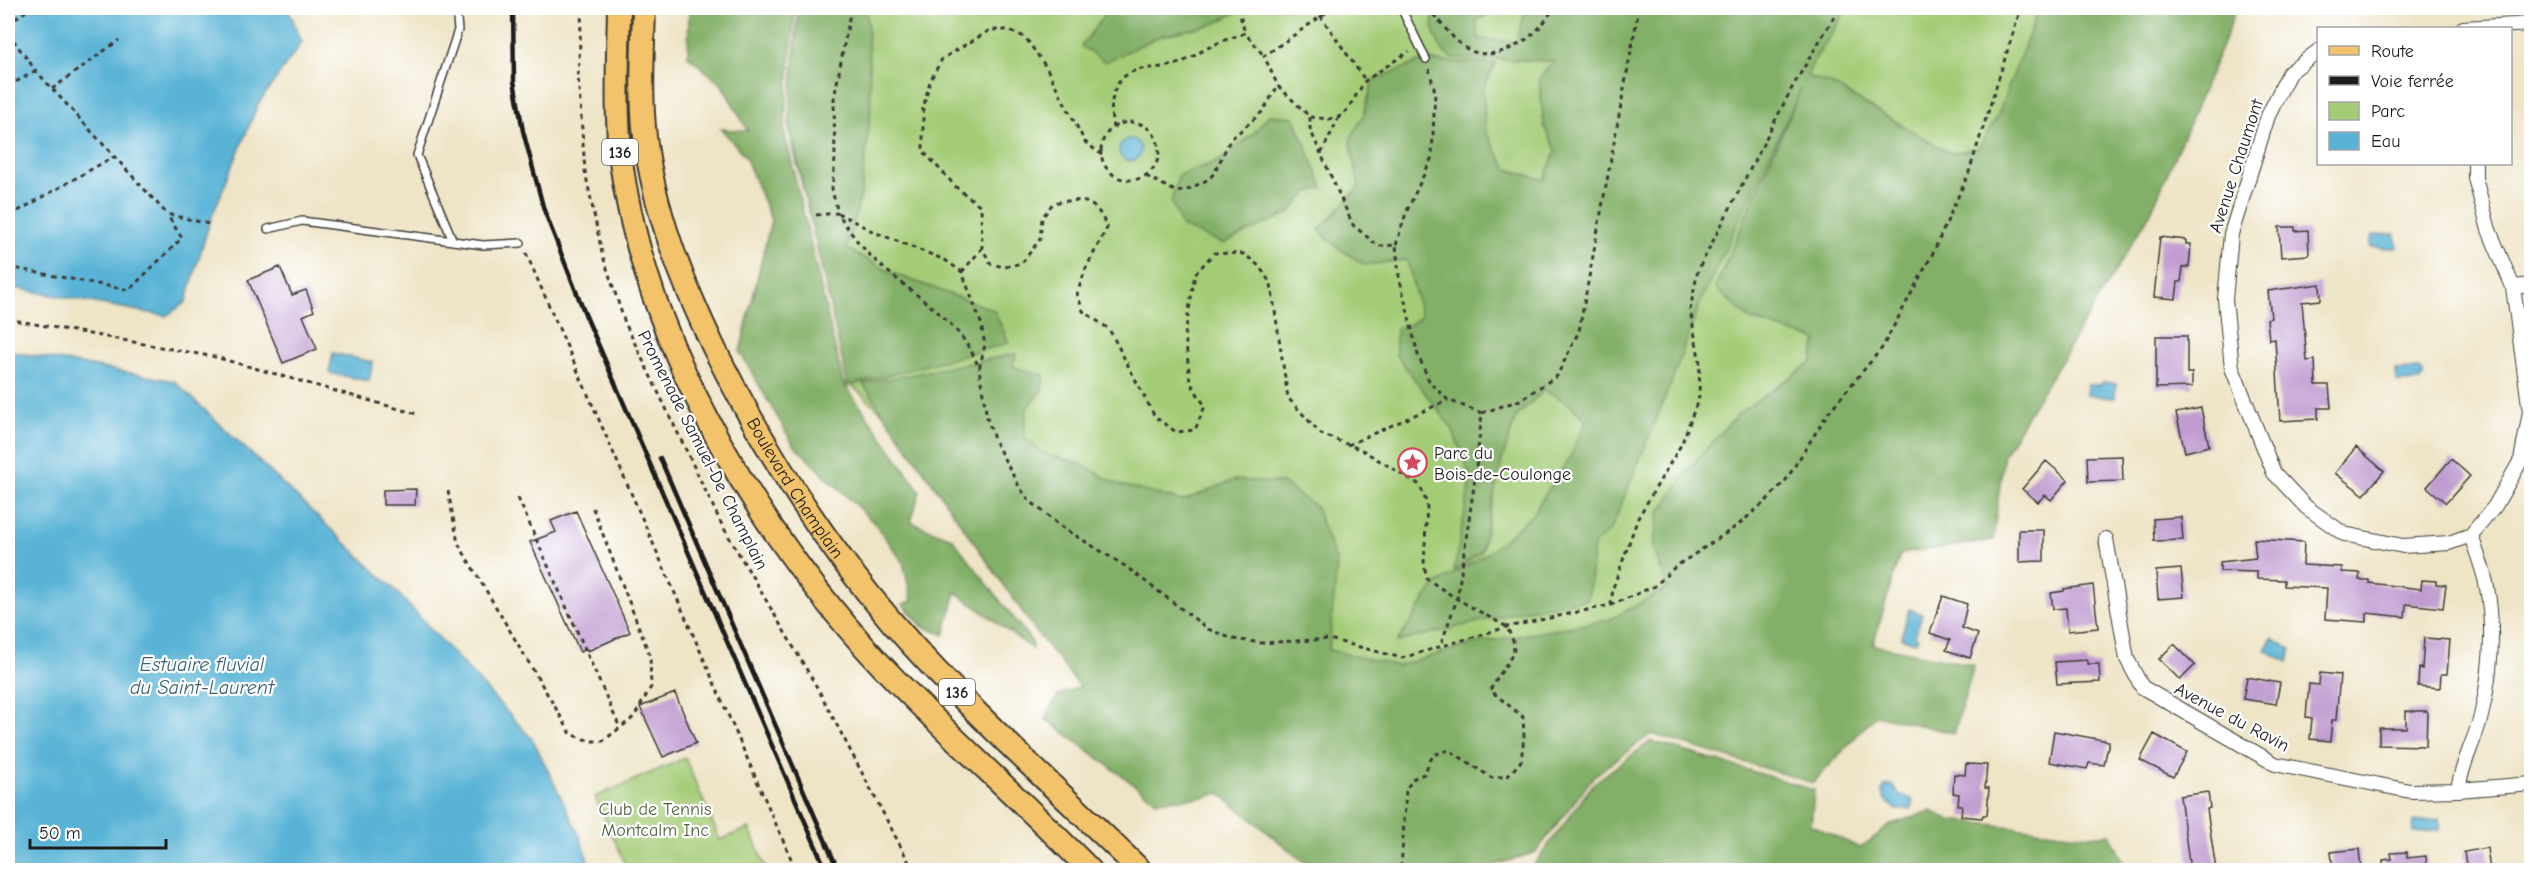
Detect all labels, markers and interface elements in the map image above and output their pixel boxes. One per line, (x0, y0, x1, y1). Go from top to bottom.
legend (2317, 27, 2512, 165)
text: Route (2371, 41, 2414, 62)
text: Voie ferrée (2371, 71, 2454, 92)
street label: Avenue Chaumont (2205, 96, 2268, 236)
text: Parc (2371, 101, 2405, 122)
text: Eau (2371, 131, 2400, 152)
road number: 136 (602, 139, 638, 165)
street label: Promenade Samuel-De Champlain (633, 327, 772, 573)
street label: Boulevard Champlain (742, 414, 848, 563)
place label: Parc du Bois-de-Coulonge (1434, 443, 1571, 485)
place icon: Parc du Bois-de-Coulonge (1397, 447, 1429, 479)
water label: Estuaire fluvial du Saint-Laurent (130, 653, 276, 699)
street label: Avenue du Ravin (2171, 678, 2293, 757)
road number: 136 (939, 679, 975, 705)
park label: Club de Tennis Montcalm Inc (599, 799, 711, 841)
scale bar (30, 812, 166, 850)
text: 50 m (39, 823, 81, 844)

